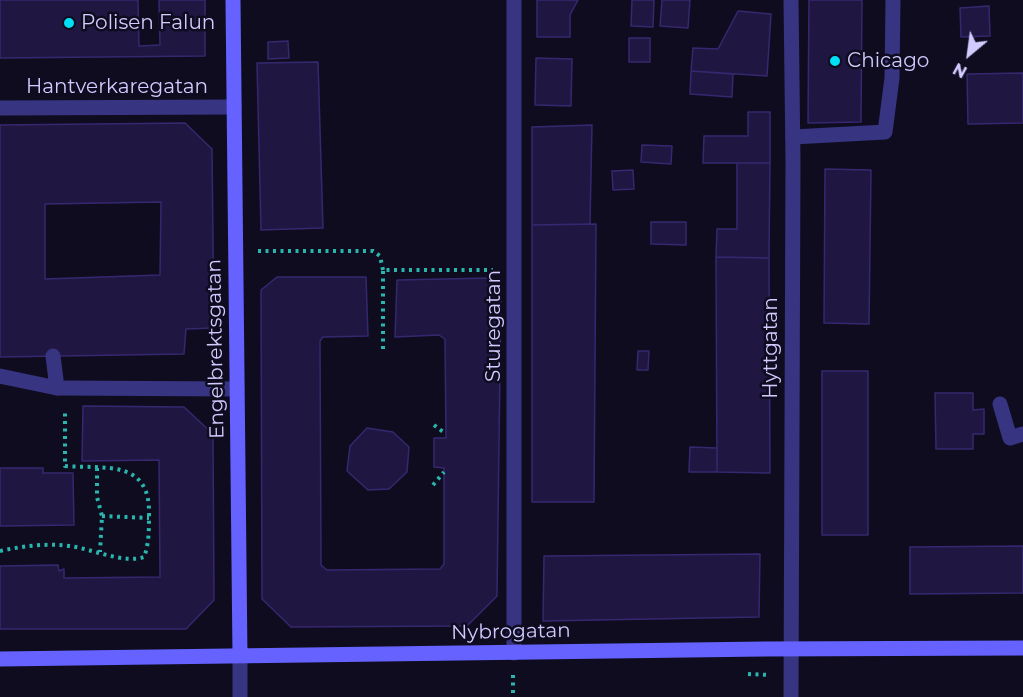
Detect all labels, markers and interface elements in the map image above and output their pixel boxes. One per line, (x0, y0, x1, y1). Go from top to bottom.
place label: Polisen Falun (81, 11, 215, 35)
marker: Polisen Falun (62, 16, 76, 30)
north arrow (939, 24, 999, 84)
place label: Chicago (847, 49, 929, 73)
marker: Chicago (828, 54, 842, 68)
text: N (950, 59, 970, 82)
street label: Hantverkaregatan (26, 75, 208, 99)
street label: Engelbrektsgatan (202, 259, 230, 439)
street label: Sturegatan (482, 270, 506, 382)
street label: Hyttgatan (759, 297, 783, 399)
street label: Nybrogatan (451, 619, 571, 645)

